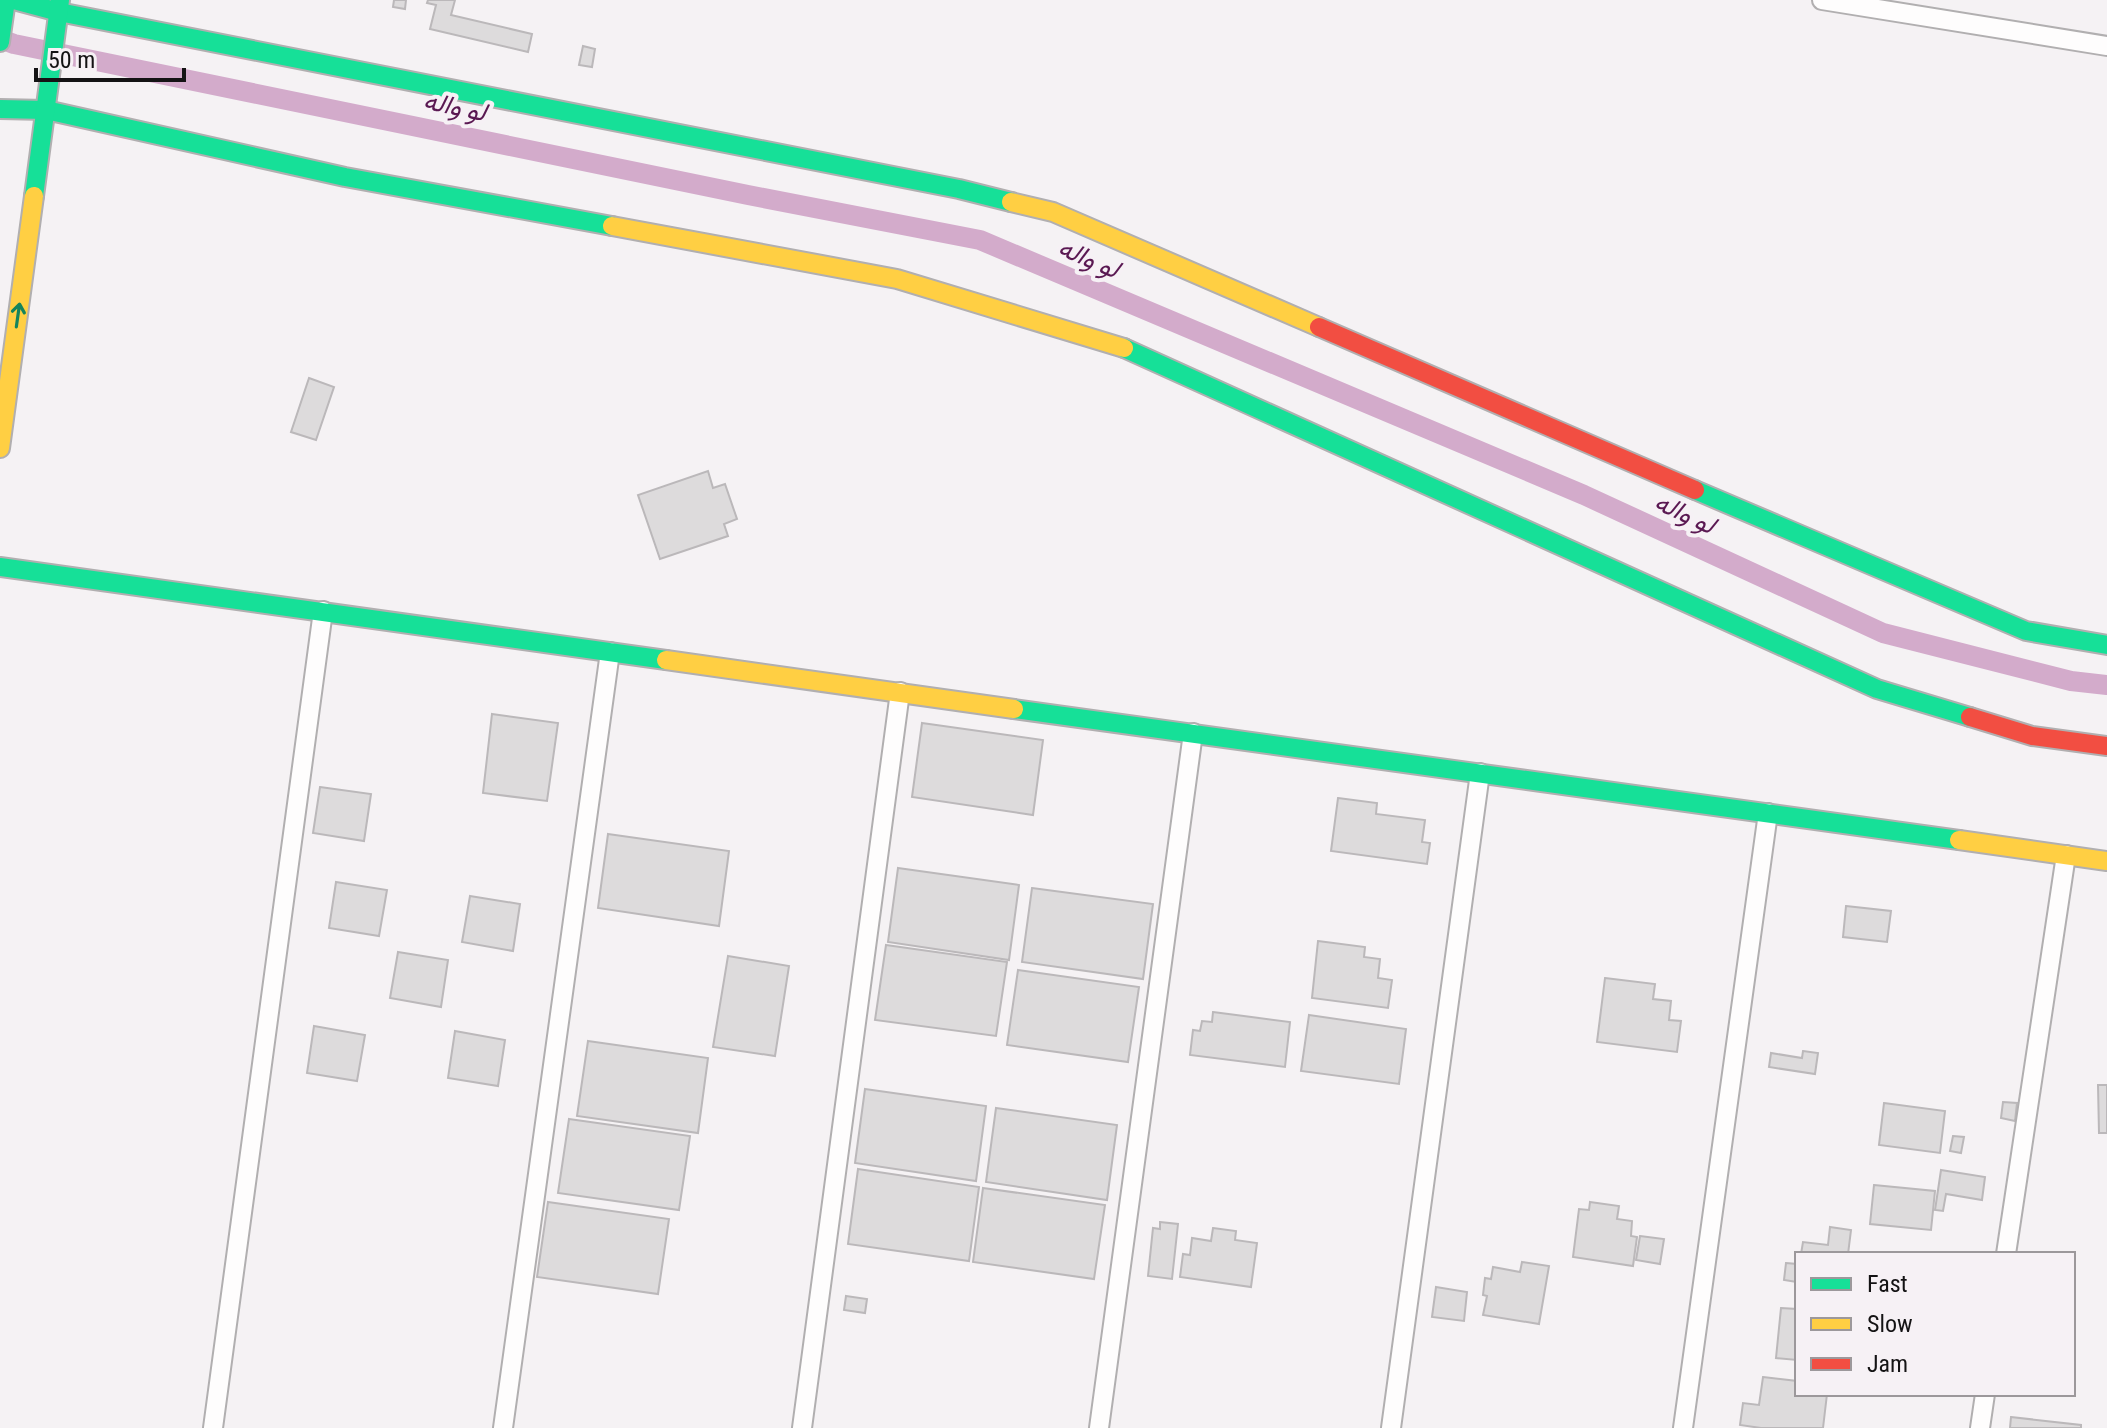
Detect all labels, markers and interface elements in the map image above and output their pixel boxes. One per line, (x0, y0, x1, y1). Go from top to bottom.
scale bar (36, 32, 184, 82)
text: 50 m (48, 46, 95, 74)
water label: لو واله (421, 85, 492, 129)
water label: لو واله (1054, 232, 1126, 286)
one-way arrow (11, 303, 26, 328)
water label: لو واله (1649, 486, 1722, 542)
legend (1795, 1252, 2075, 1396)
text: Fast (1867, 1270, 1908, 1298)
text: Slow (1867, 1310, 1913, 1338)
text: Jam (1867, 1350, 1908, 1378)

